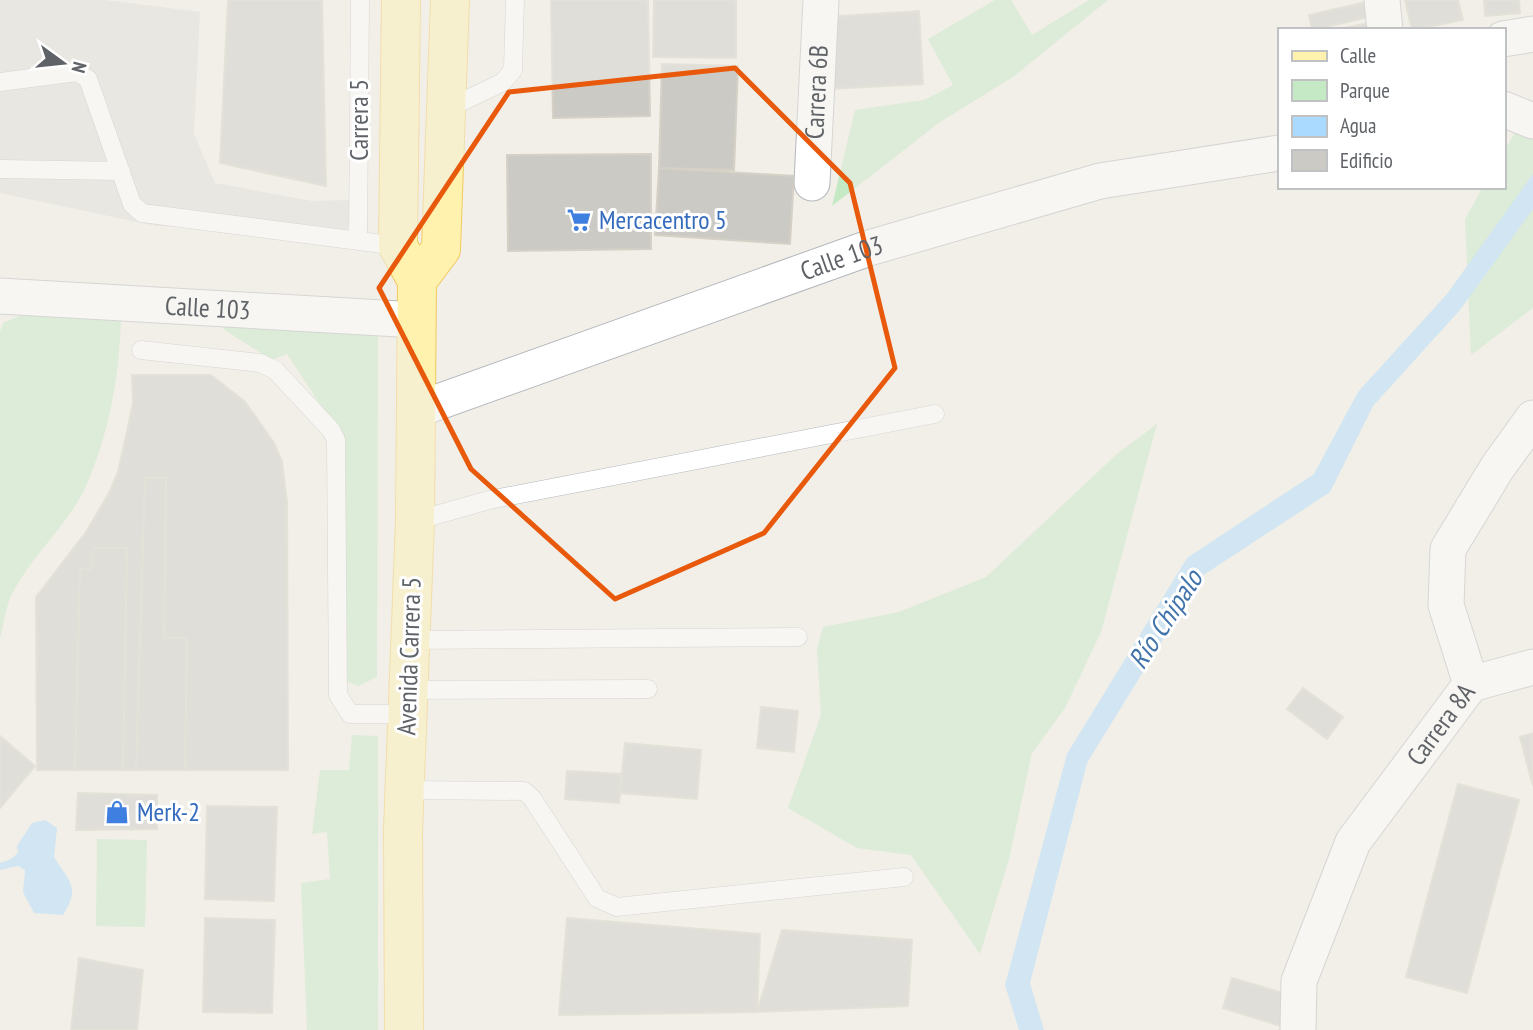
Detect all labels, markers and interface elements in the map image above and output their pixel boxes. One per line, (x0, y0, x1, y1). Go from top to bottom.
north arrow (28, 28, 98, 98)
legend (1278, 28, 1505, 189)
text: Calle (1340, 42, 1376, 69)
street label: Carrera 6B (797, 44, 835, 140)
text: N (67, 59, 92, 75)
text: Parque (1340, 77, 1390, 104)
street label: Carrera 5 (342, 79, 375, 161)
text: Agua (1340, 112, 1376, 139)
text: Edificio (1340, 147, 1393, 174)
place label: Mercacentro 5 (599, 203, 727, 236)
supermarket icon: Mercacentro 5 (565, 206, 593, 234)
street label: Calle 103 (796, 228, 887, 287)
street label: Calle 103 (164, 289, 251, 326)
water label: Río Chipalo (1119, 561, 1211, 675)
street label: Avenida Carrera 5 (389, 576, 428, 736)
street label: Carrera 8A (1399, 676, 1482, 772)
place label: Merk-2 (137, 795, 200, 828)
shop icon: Merk-2 (103, 798, 131, 826)

